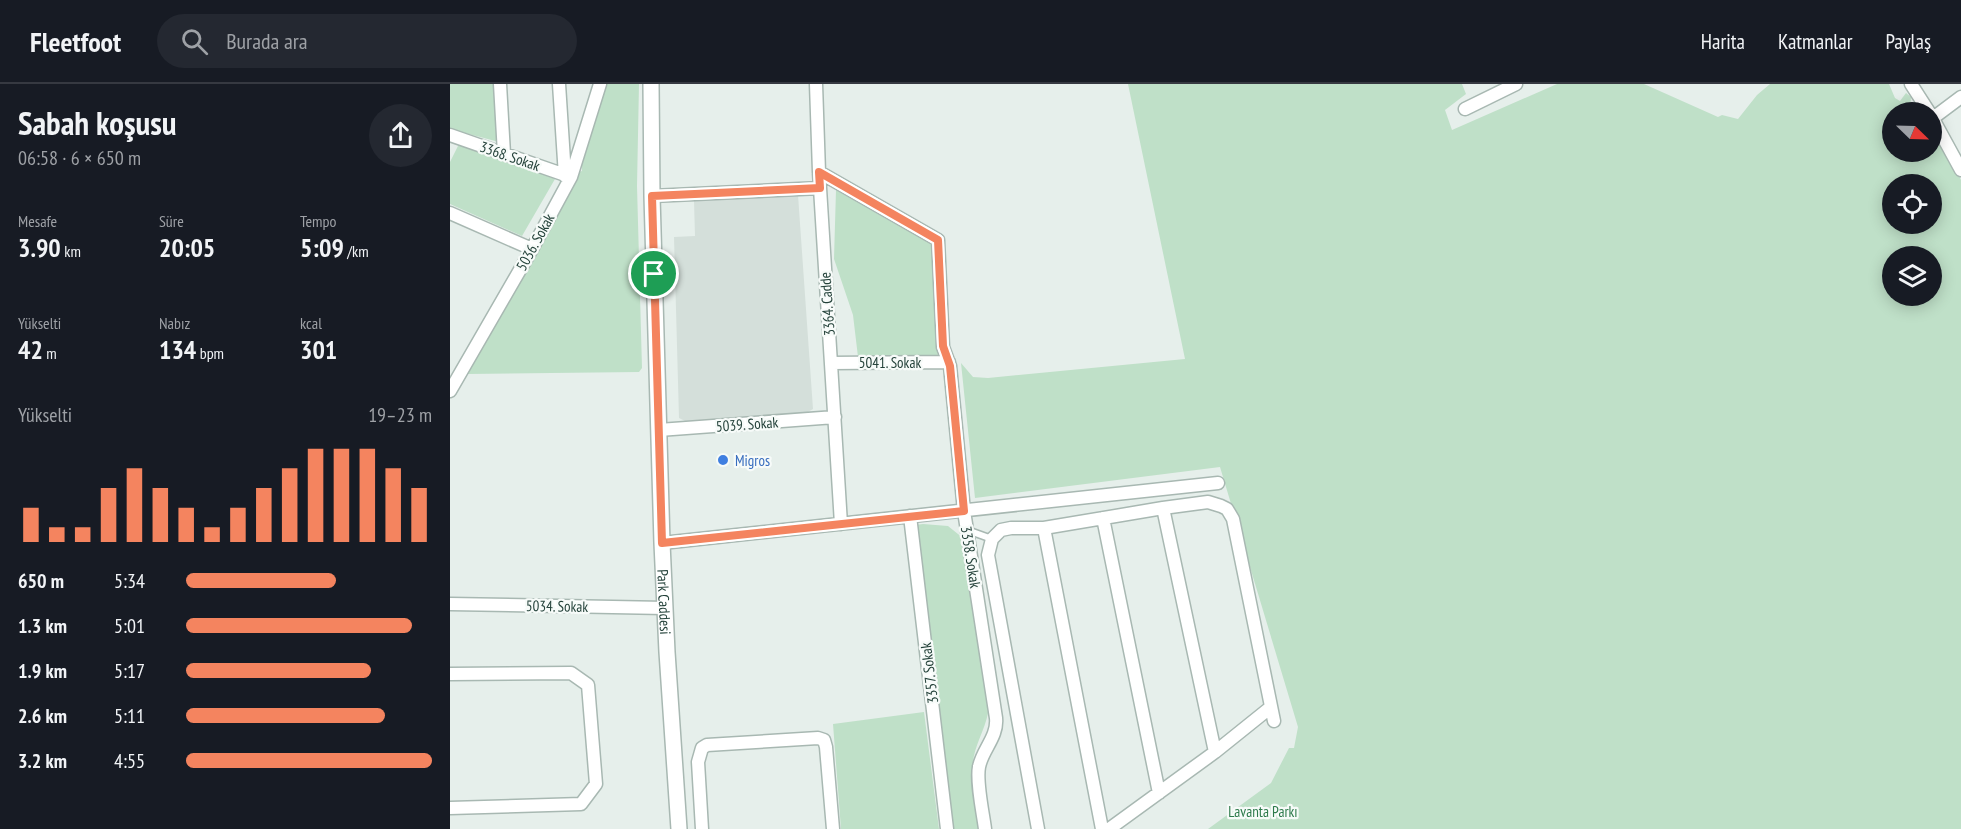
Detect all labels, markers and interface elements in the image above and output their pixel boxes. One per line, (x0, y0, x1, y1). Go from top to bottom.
search box (157, 14, 577, 68)
text: Fleetfoot (30, 23, 121, 60)
icon: search (178, 25, 211, 58)
text: Burada ara (226, 27, 308, 55)
text: Harita (1701, 28, 1745, 55)
text: Katmanlar (1778, 28, 1852, 55)
text: Paylaş (1885, 28, 1931, 55)
text: Sabah koşusu (18, 101, 176, 144)
north arrow (1882, 102, 1942, 162)
map controls (1882, 102, 1942, 306)
button: share (369, 104, 432, 167)
street label: 3368. Sokak (477, 137, 543, 175)
text: 06:58 · 6 × 650 m (18, 145, 141, 171)
button: locate (1882, 174, 1942, 234)
street label: 5036. Sokak (512, 210, 559, 274)
text: Mesafe (18, 211, 57, 231)
text: Süre (159, 211, 184, 231)
text: Tempo (300, 211, 336, 231)
text: 3.90 (18, 231, 61, 264)
text: 20:05 (159, 231, 215, 264)
text: 5:09 (300, 231, 344, 264)
text: km (61, 241, 81, 261)
text: /km (344, 241, 369, 261)
button: layers (1882, 246, 1942, 306)
pin (628, 248, 679, 299)
icon: arrive (637, 257, 670, 290)
street label: 3364. Cadde (815, 272, 839, 336)
text: Yükselti (18, 313, 61, 333)
text: Nabız (159, 313, 190, 333)
text: kcal (300, 313, 322, 333)
text: 42 (18, 333, 43, 366)
text: 134 (159, 333, 196, 366)
text: 301 (300, 333, 337, 366)
text: m (43, 343, 57, 363)
text: bpm (196, 343, 224, 363)
street label: 5041. Sokak (859, 353, 921, 372)
text: Yükselti (18, 402, 72, 428)
text: 19–23 m (368, 402, 432, 428)
street label: 5039. Sokak (715, 412, 779, 436)
place label: Migros (735, 451, 770, 470)
marker: Migros (716, 453, 730, 467)
street label: 3358. Sokak (957, 525, 985, 589)
text: 650 m (18, 568, 64, 594)
text: 5:34 (114, 568, 145, 594)
street label: Park Caddesi (654, 569, 676, 635)
street label: 5034. Sokak (526, 596, 589, 616)
text: 1.3 km (18, 613, 67, 639)
text: 5:01 (114, 613, 145, 639)
street label: 3357. Sokak (916, 641, 942, 704)
text: 1.9 km (18, 658, 67, 684)
text: 5:17 (114, 658, 145, 684)
text: 2.6 km (18, 703, 67, 729)
text: 5:11 (114, 703, 145, 729)
text: 3.2 km (18, 748, 67, 774)
text: 4:55 (114, 748, 145, 774)
park label: Lavanta Parkı (1228, 802, 1298, 821)

